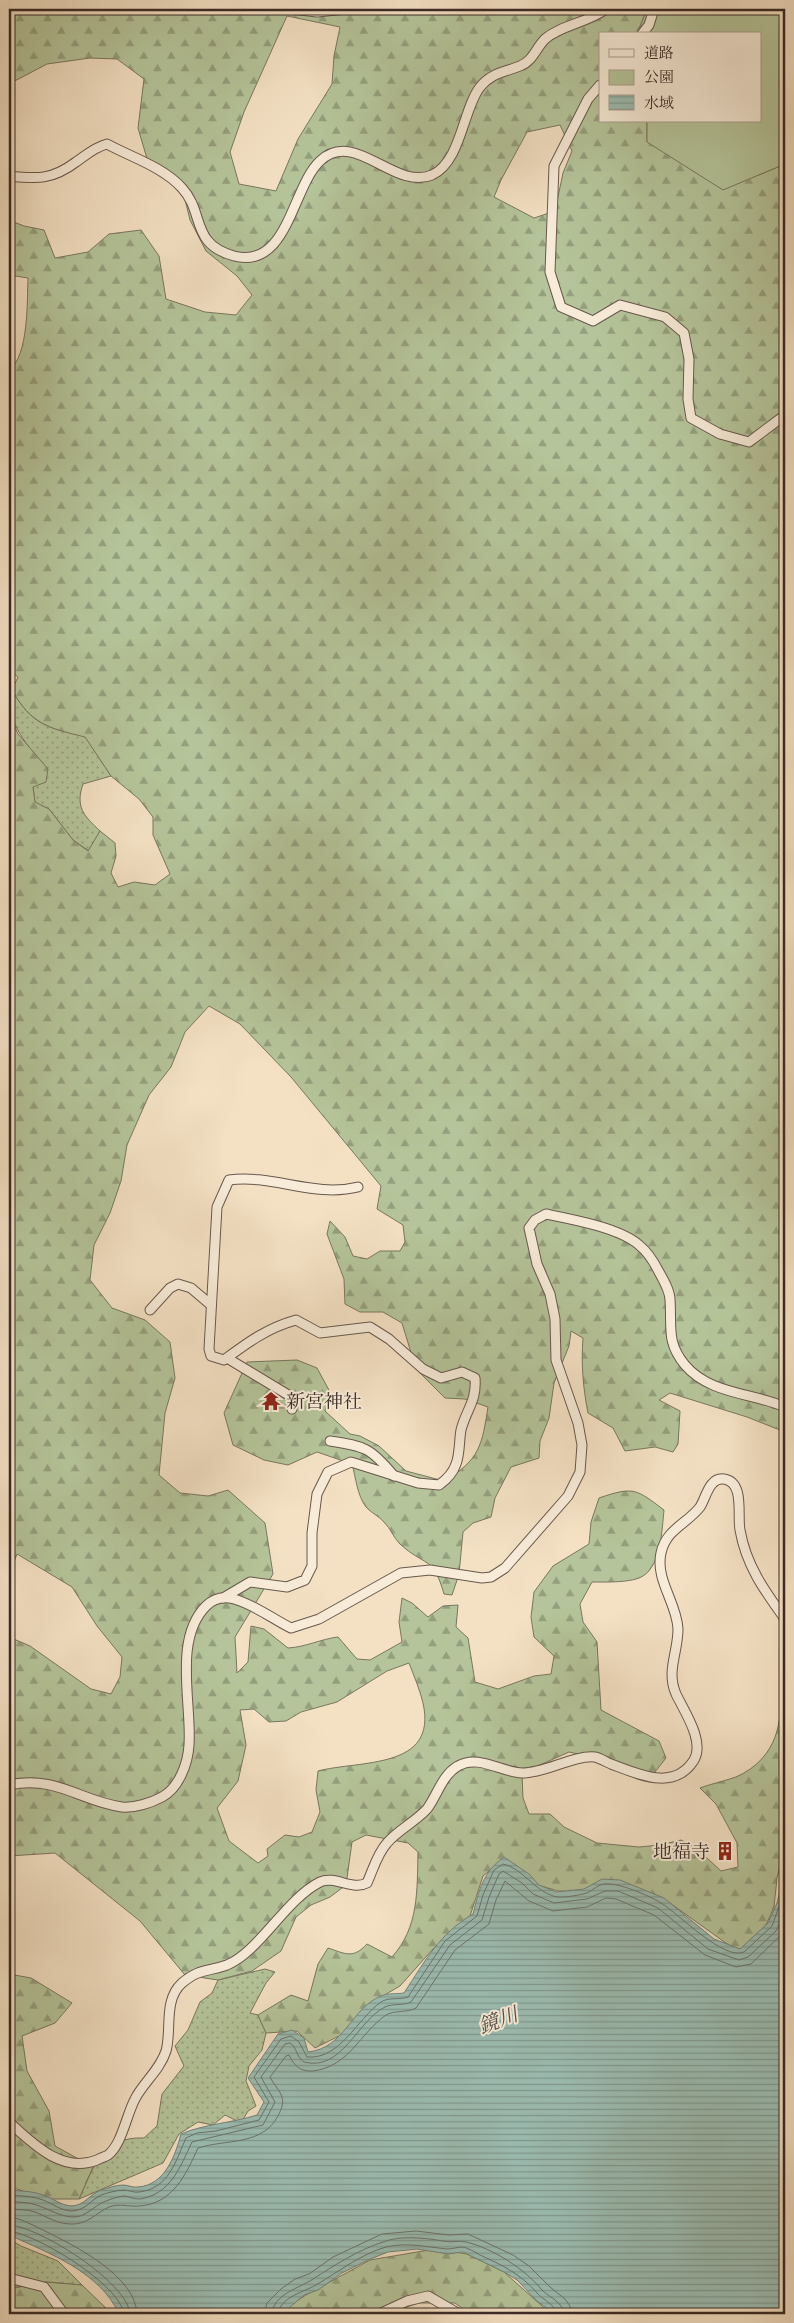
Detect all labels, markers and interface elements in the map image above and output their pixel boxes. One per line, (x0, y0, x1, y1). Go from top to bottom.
legend (599, 32, 762, 122)
text: 道路 (644, 43, 674, 62)
text: 公園 (644, 67, 674, 86)
text: 水域 (644, 93, 674, 112)
place label: 新宮神社 (286, 1389, 362, 1414)
temple icon: 新宮神社 (260, 1390, 282, 1412)
place label: 地福寺 (653, 1839, 710, 1864)
building icon: 地福寺 (714, 1840, 736, 1862)
water label: 鏡川 (475, 2000, 523, 2039)

